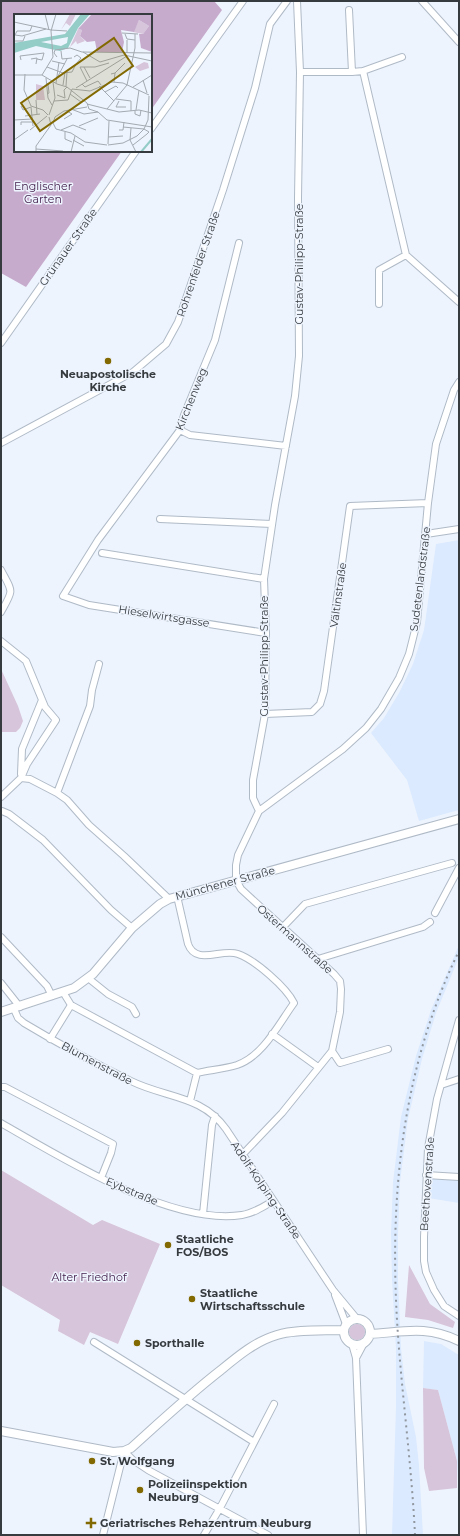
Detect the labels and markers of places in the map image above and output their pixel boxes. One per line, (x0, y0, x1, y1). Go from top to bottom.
marker: Neuapostolische Kirche (103, 356, 113, 366)
place label: Neuapostolische Kirche (60, 367, 156, 394)
place label: Staatliche FOS/BOS (176, 1232, 234, 1259)
marker: Staatliche FOS/BOS (163, 1240, 173, 1250)
place label: Staatliche Wirtschaftsschule (200, 1286, 305, 1313)
marker: Staatliche Wirtschaftsschule (187, 1294, 197, 1304)
place label: Sporthalle (145, 1336, 205, 1350)
marker: Sporthalle (132, 1338, 142, 1348)
place label: St. Wolfgang (100, 1454, 175, 1468)
marker: St. Wolfgang (87, 1456, 97, 1466)
place label: Polizeiinspektion Neuburg (148, 1477, 247, 1504)
marker: Polizeiinspektion Neuburg (135, 1485, 145, 1495)
place label: Geriatrisches Rehazentrum Neuburg (100, 1516, 311, 1530)
marker: Geriatrisches Rehazentrum Neuburg (85, 1517, 97, 1529)

